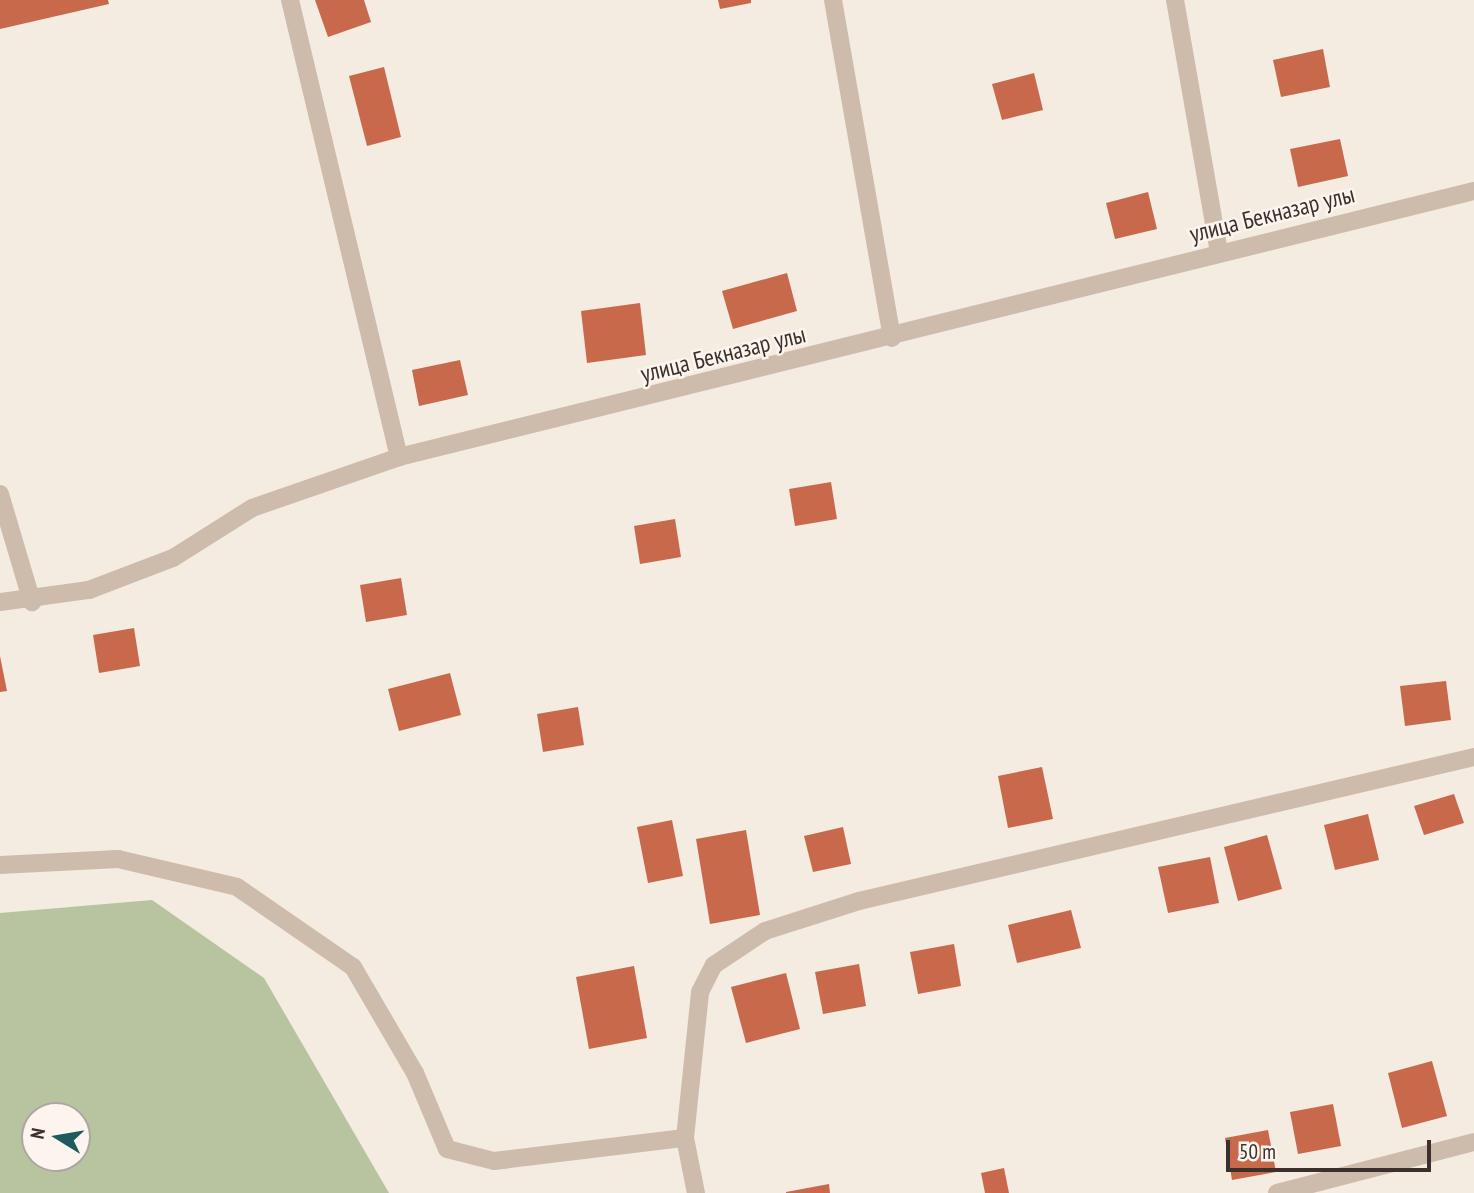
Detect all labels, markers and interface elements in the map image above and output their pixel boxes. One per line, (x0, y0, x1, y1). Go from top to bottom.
street label: улица Бекназар улы (1186, 180, 1358, 248)
street label: улица Бекназар улы (637, 320, 809, 388)
north arrow (21, 1102, 91, 1172)
text: N (25, 1126, 50, 1141)
scale bar (1229, 1126, 1434, 1170)
text: 50 m (1239, 1138, 1276, 1165)

